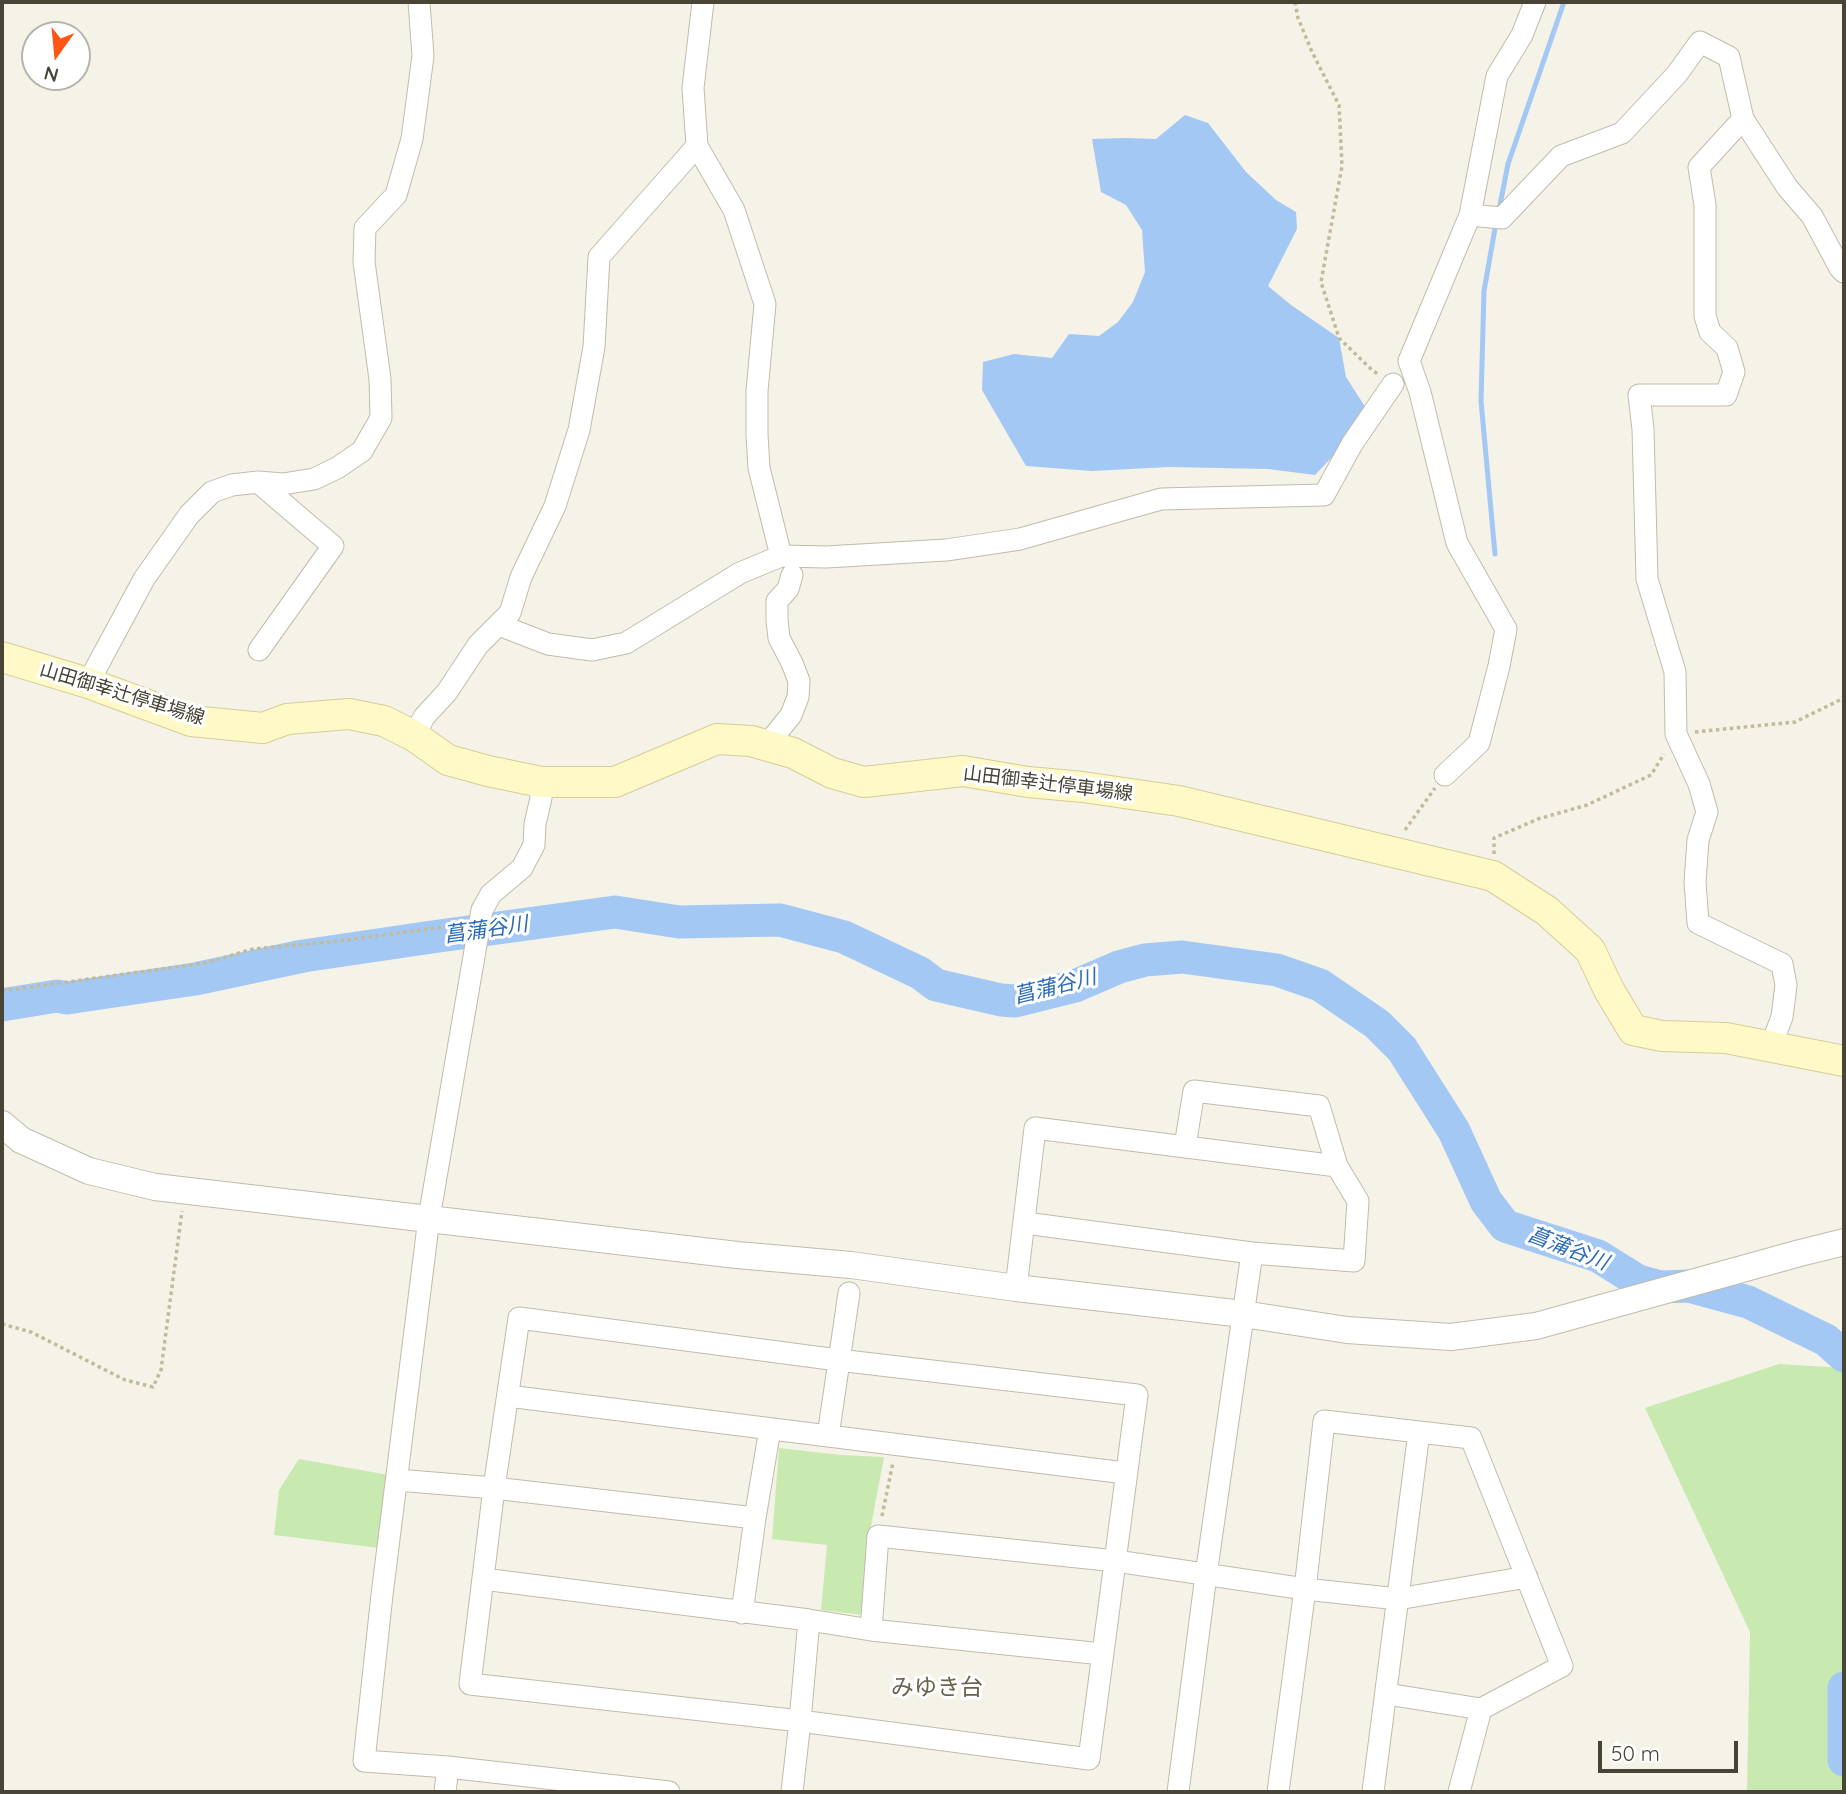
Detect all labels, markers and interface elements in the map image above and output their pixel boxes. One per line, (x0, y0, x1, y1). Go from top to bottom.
north arrow (21, 21, 91, 91)
text: N (41, 61, 61, 88)
street label: 山田御幸辻停車場線 (37, 658, 207, 730)
street label: 山田御幸辻停車場線 (962, 762, 1134, 806)
water label: 菖蒲谷川 (443, 912, 529, 948)
water label: 菖蒲谷川 (1011, 965, 1099, 1009)
water label: 菖蒲谷川 (1524, 1222, 1612, 1276)
district label: みゆき台 (891, 1674, 983, 1702)
scale bar (1601, 1728, 1741, 1772)
text: 50 m (1611, 1740, 1660, 1766)

